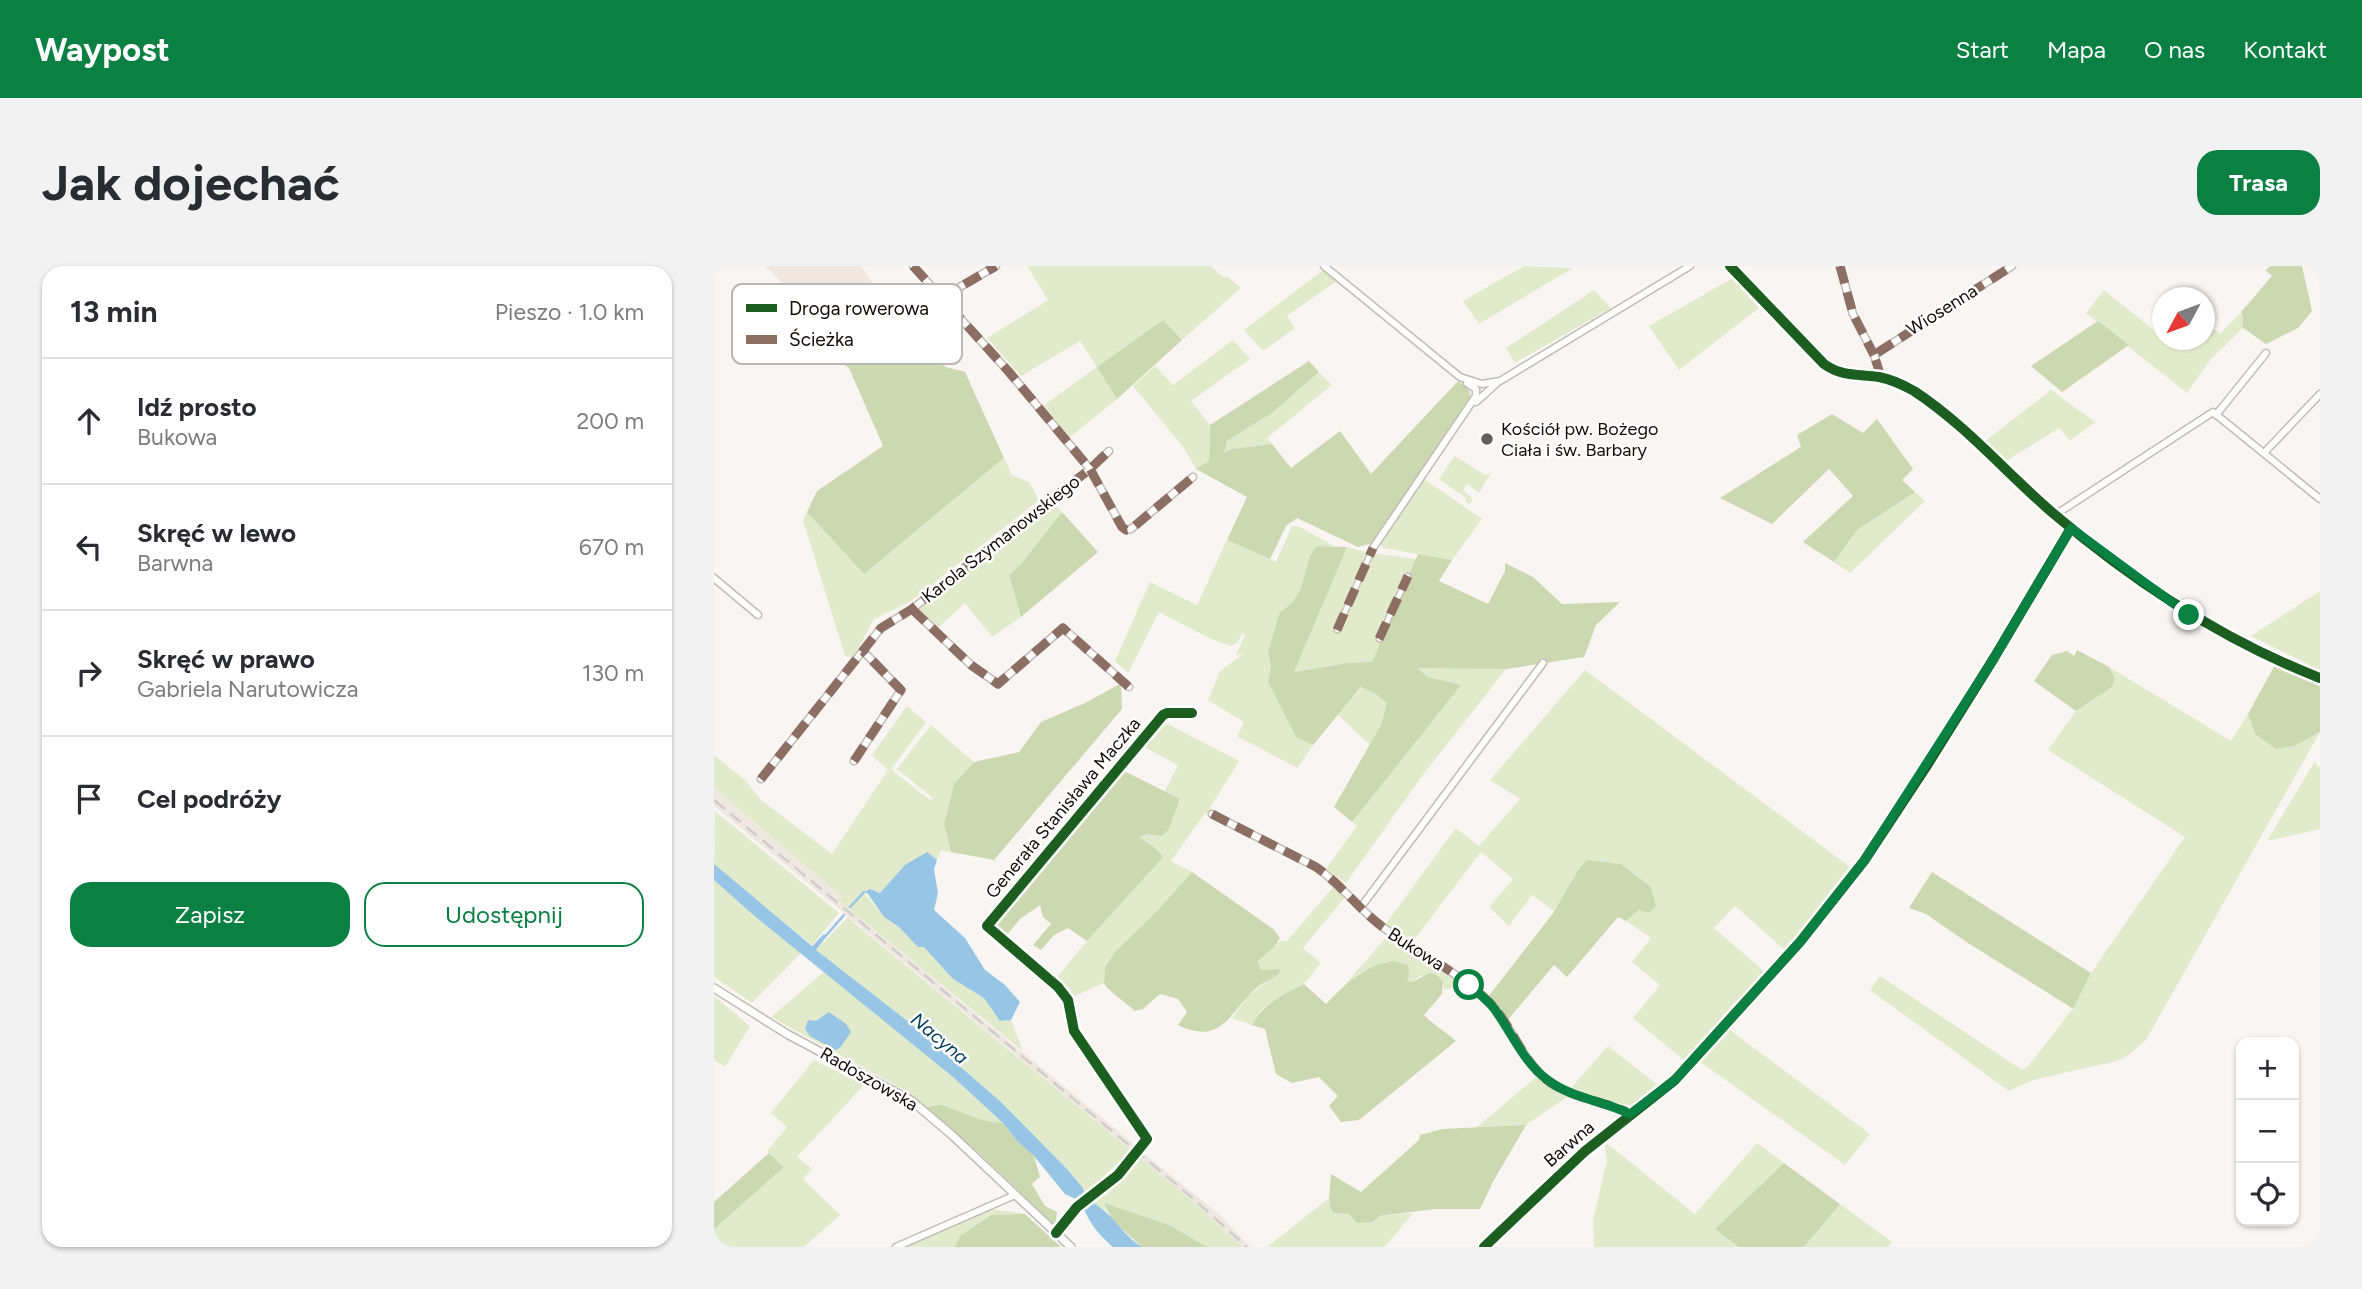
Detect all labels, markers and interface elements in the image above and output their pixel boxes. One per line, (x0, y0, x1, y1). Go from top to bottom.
text: Waypost (35, 30, 170, 69)
text: Start (1956, 35, 2009, 64)
text: Mapa (2047, 35, 2106, 64)
text: O nas (2144, 35, 2205, 64)
text: Kontakt (2243, 35, 2327, 64)
button: Trasa (2197, 150, 2320, 215)
text: Jak dojechać (42, 153, 340, 212)
street label: Wiosenna (1903, 280, 1981, 340)
legend (732, 284, 962, 364)
north arrow (2152, 287, 2215, 350)
text: 13 min (70, 293, 158, 330)
text: Droga rowerowa (789, 297, 929, 320)
text: Pieszo · 1.0 km (495, 298, 644, 326)
text: Ścieżka (789, 328, 854, 351)
text: Idź prosto (137, 391, 257, 423)
icon: ahead (70, 402, 108, 440)
text: 200 m (576, 407, 644, 435)
place label: Kościół pw. Bożego Ciała i św. Barbary (1501, 418, 1658, 461)
text: Bukowa (137, 423, 217, 451)
marker: Kościół pw. Bożego Ciała i św. Barbary (1479, 431, 1495, 447)
street label: Karola Szymanowskiego (918, 470, 1084, 608)
text: Skręć w lewo (137, 517, 296, 549)
icon: left (70, 528, 108, 566)
text: 670 m (579, 533, 644, 561)
text: Barwna (137, 549, 213, 577)
route end (2173, 599, 2204, 630)
text: Skręć w prawo (137, 643, 315, 675)
icon: right (70, 654, 108, 692)
text: 130 m (582, 659, 644, 687)
text: Gabriela Narutowicza (137, 675, 358, 703)
street label: Generała Stanisława Maczka (981, 713, 1145, 903)
icon: arrive (70, 780, 108, 818)
text: Cel podróży (137, 783, 281, 815)
button: Zapisz (70, 882, 350, 947)
button: Udostępnij (364, 882, 644, 947)
street label: Bukowa (1384, 923, 1448, 975)
route start (1453, 969, 1484, 1000)
water label: Nacyna (906, 1008, 973, 1069)
map controls (2236, 1037, 2299, 1226)
button: + (2236, 1037, 2299, 1100)
street label: Radoszowska (816, 1042, 922, 1116)
button: − (2236, 1100, 2299, 1163)
street label: Barwna (1539, 1116, 1599, 1172)
button: locate (2236, 1163, 2299, 1226)

